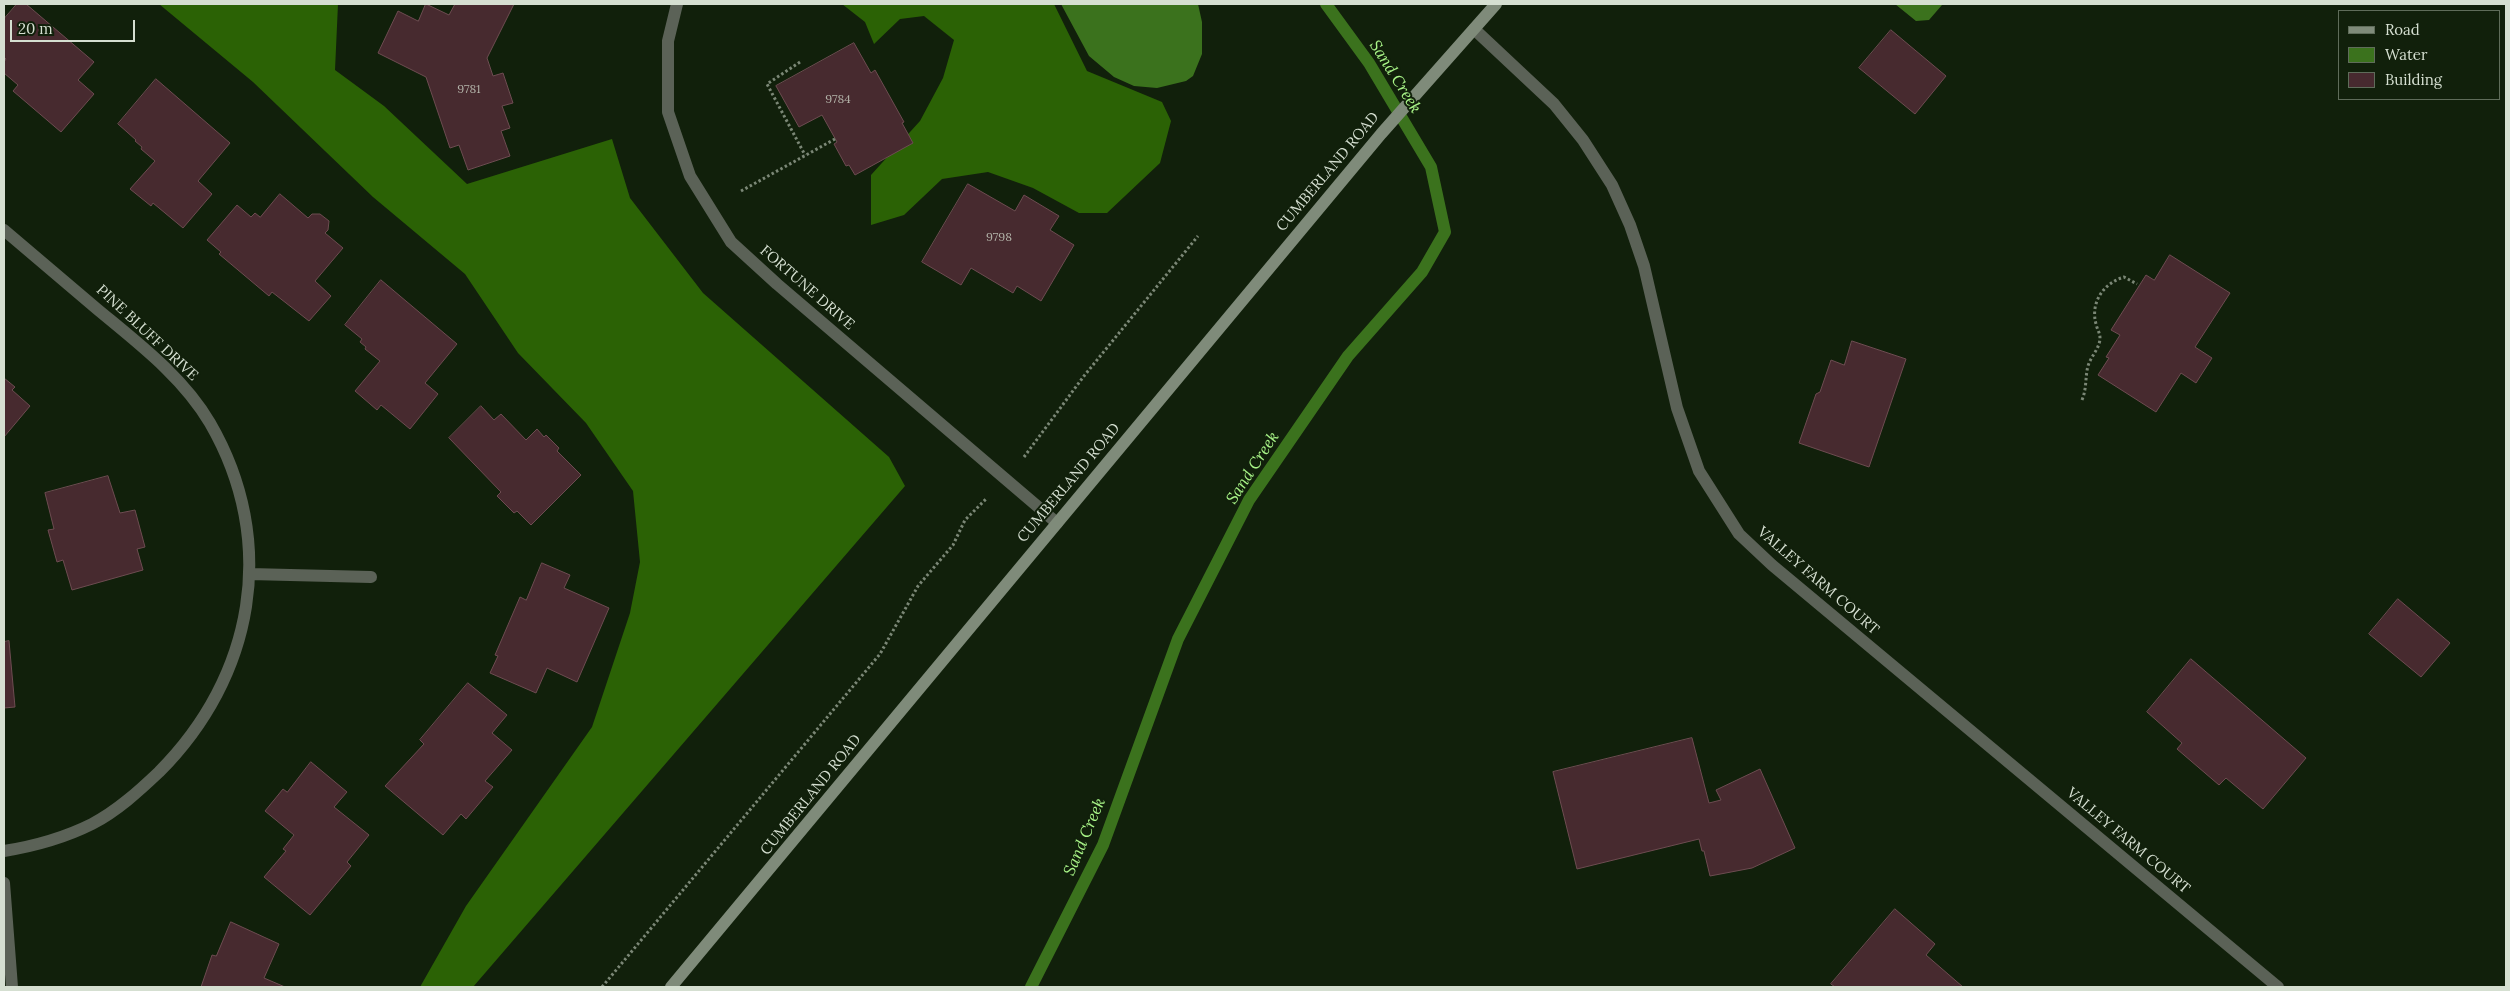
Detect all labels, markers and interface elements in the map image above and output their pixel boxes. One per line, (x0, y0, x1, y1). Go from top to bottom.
scale bar (12, 10, 138, 42)
legend (2338, 10, 2500, 100)
text: 20 m (18, 19, 53, 38)
text: Road (2385, 20, 2420, 39)
water label: Sand Creek (1365, 37, 1425, 117)
text: Water (2385, 45, 2427, 64)
text: Building (2385, 70, 2442, 89)
house number: 9781 (457, 83, 481, 97)
house number: 9784 (825, 93, 851, 107)
street label: CUMBERLAND ROAD (1273, 109, 1383, 235)
house number: 9798 (986, 231, 1012, 245)
street label: FORTUNE DRIVE (756, 242, 858, 334)
street label: PINE BLUFF DRIVE (92, 281, 202, 385)
street label: CUMBERLAND ROAD (1014, 420, 1124, 546)
water label: Sand Creek (1223, 428, 1283, 508)
street label: VALLEY FARM COURT (1753, 523, 1883, 639)
street label: CUMBERLAND ROAD (757, 731, 865, 859)
street label: VALLEY FARM COURT (2063, 784, 2193, 898)
water label: Sand Creek (1060, 795, 1110, 879)

